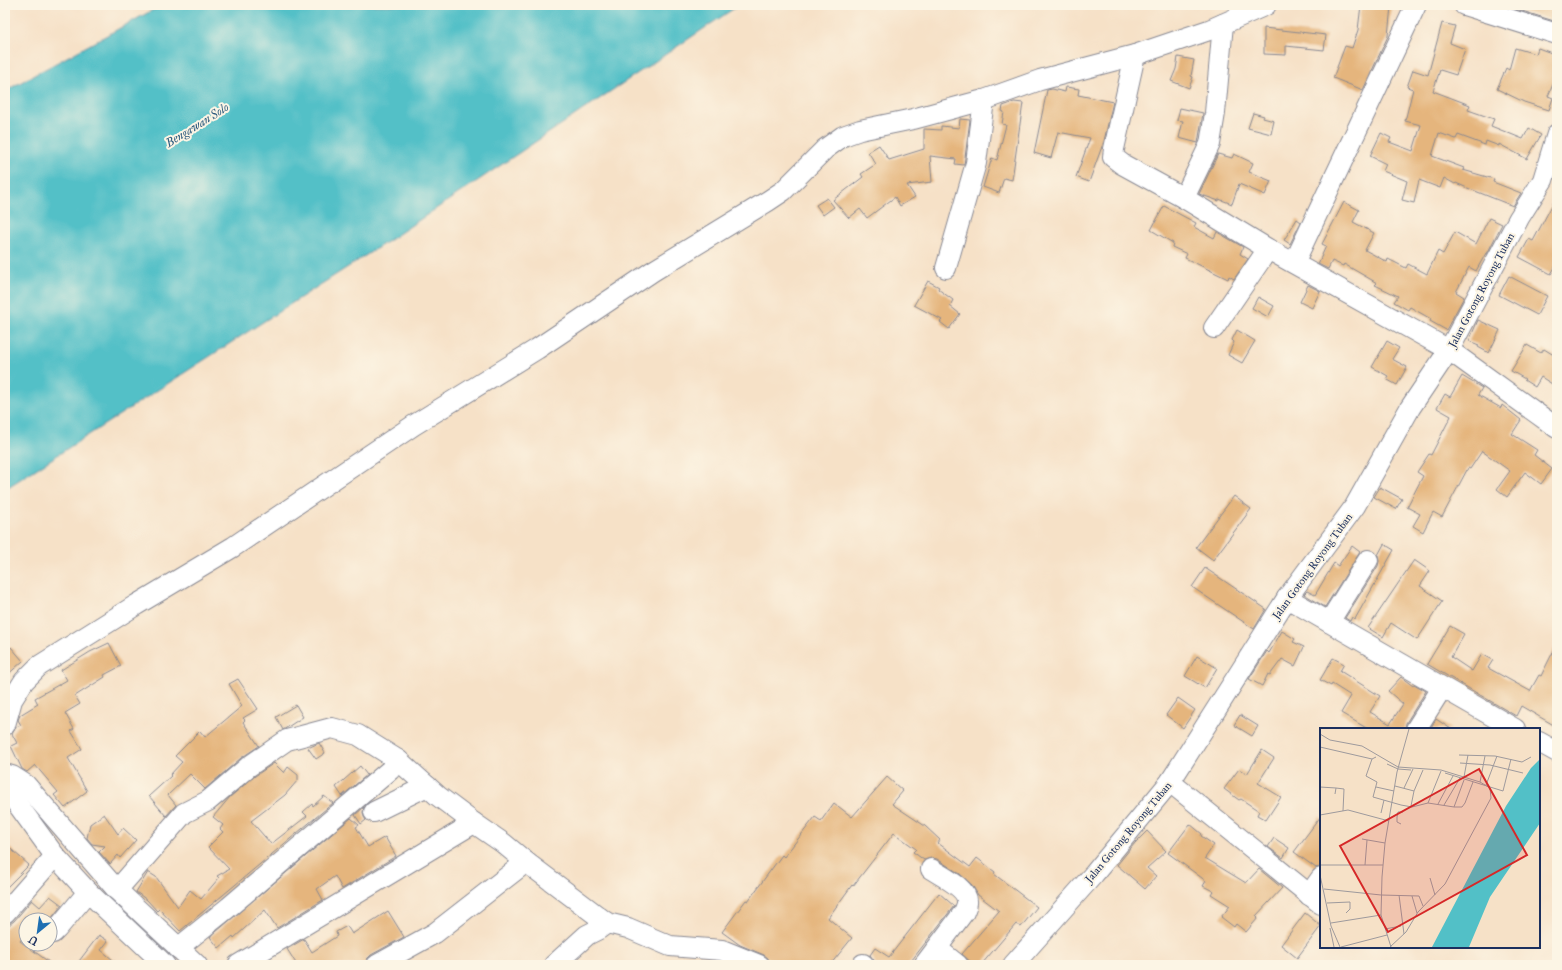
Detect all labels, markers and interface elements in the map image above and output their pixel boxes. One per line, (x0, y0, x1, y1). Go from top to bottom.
water label: Bengawan Solo (162, 100, 231, 150)
street label: Jalan Gotong Royong Tuban (1445, 231, 1518, 351)
street label: Jalan Gotong Royong Tuban (1269, 511, 1356, 623)
inset map (1320, 728, 1540, 948)
street label: Jalan Gotong Royong Tuban (1082, 779, 1175, 887)
north arrow (18, 912, 58, 952)
text: U (26, 932, 40, 948)

